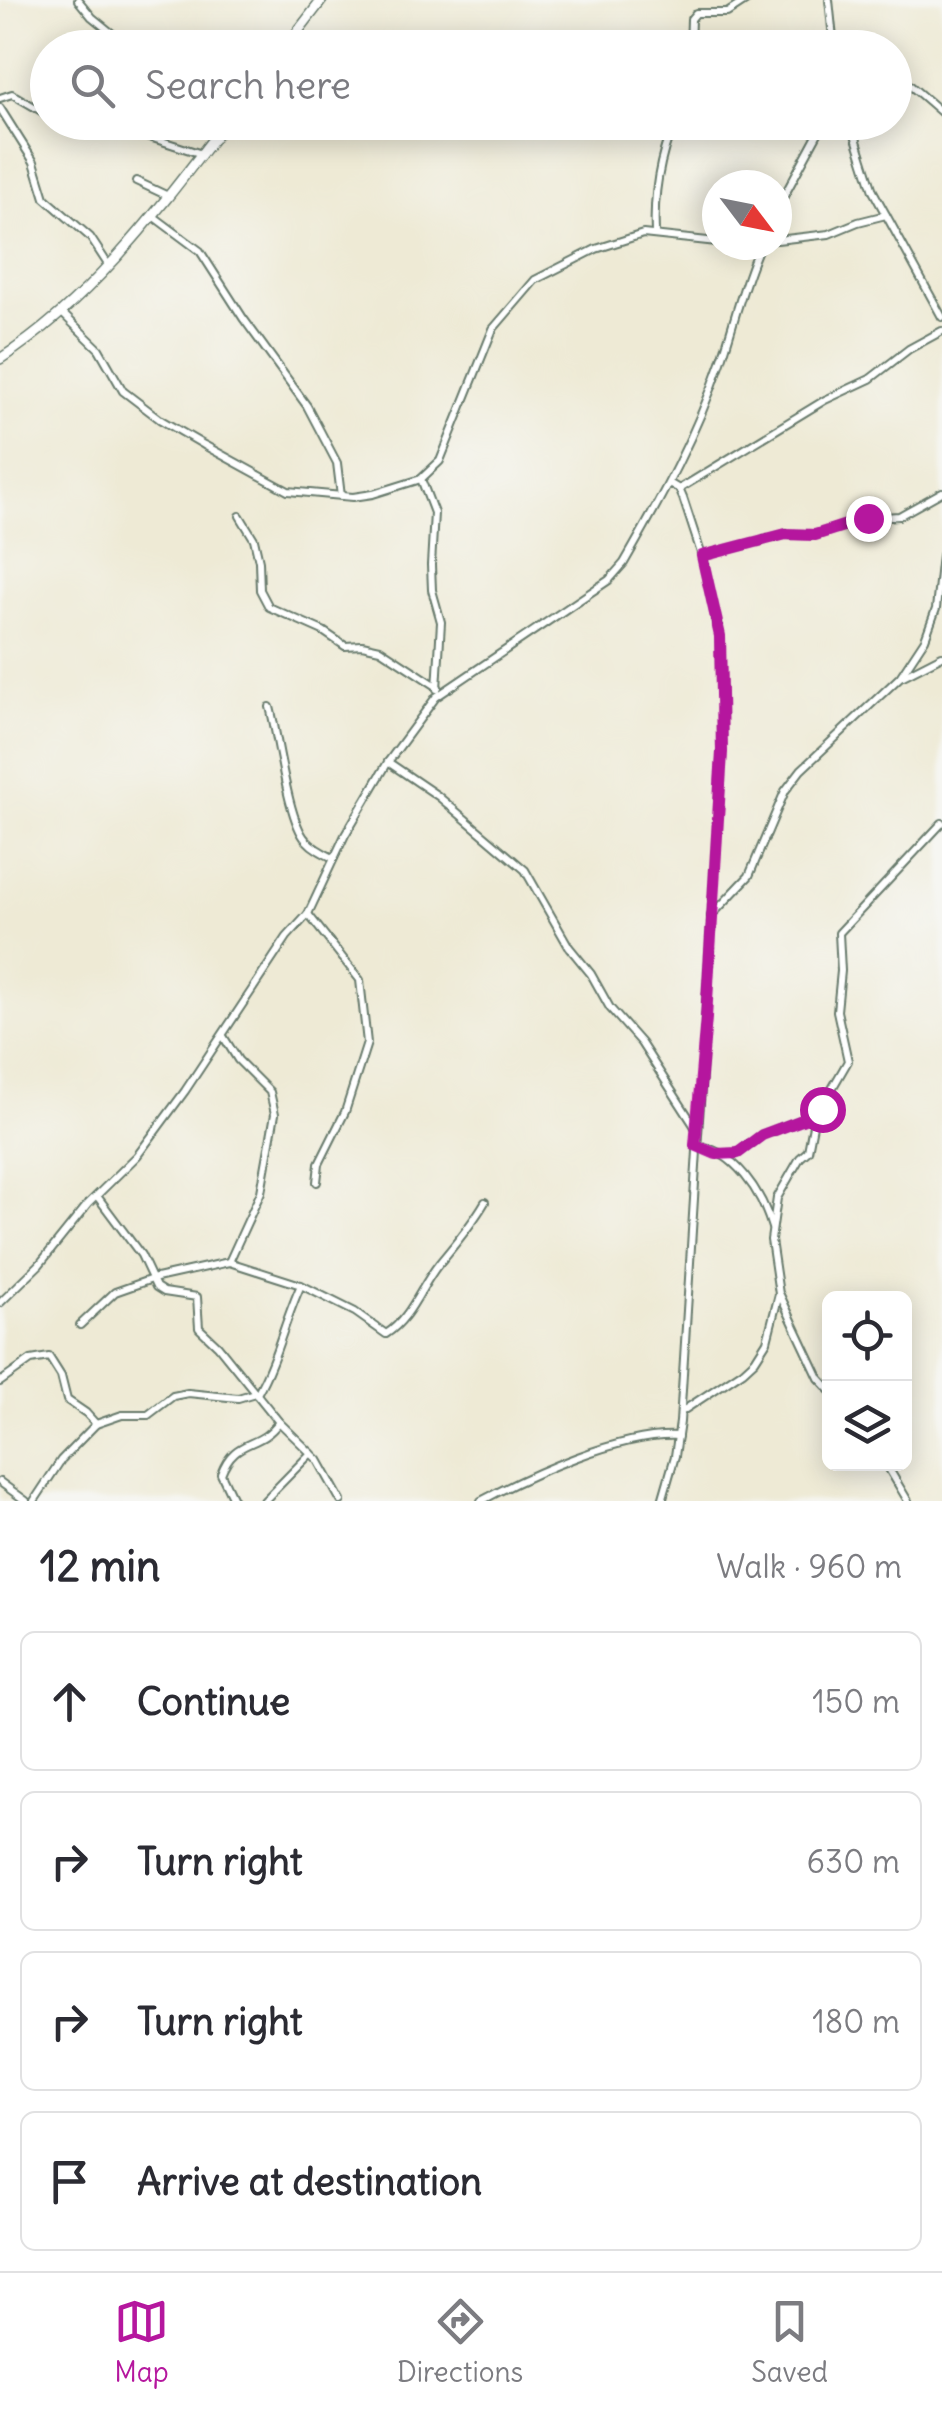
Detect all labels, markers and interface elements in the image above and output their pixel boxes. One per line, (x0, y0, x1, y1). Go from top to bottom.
search box (30, 30, 912, 140)
icon: search (65, 58, 120, 113)
text: Search here (145, 62, 351, 109)
north arrow (702, 170, 792, 260)
route end (846, 496, 892, 542)
route start (800, 1087, 846, 1133)
map controls (822, 1291, 912, 1471)
button: locate (822, 1291, 912, 1381)
button: layers (822, 1381, 912, 1471)
text: 12 min (40, 1540, 160, 1592)
text: Walk · 960 m (716, 1546, 902, 1587)
icon: ahead (42, 1674, 97, 1729)
text: Continue (137, 1678, 290, 1725)
text: 150 m (812, 1681, 900, 1722)
icon: right (42, 1834, 97, 1889)
text: Turn right (137, 1838, 303, 1885)
text: 630 m (807, 1841, 900, 1882)
icon: right (42, 1994, 97, 2049)
text: Turn right (137, 1998, 303, 2045)
text: 180 m (812, 2001, 900, 2042)
icon: arrive (42, 2154, 97, 2209)
text: Arrive at destination (137, 2158, 482, 2205)
tab: Map (114, 2294, 169, 2390)
tab: Directions (397, 2294, 523, 2390)
tab: Saved (751, 2294, 828, 2390)

